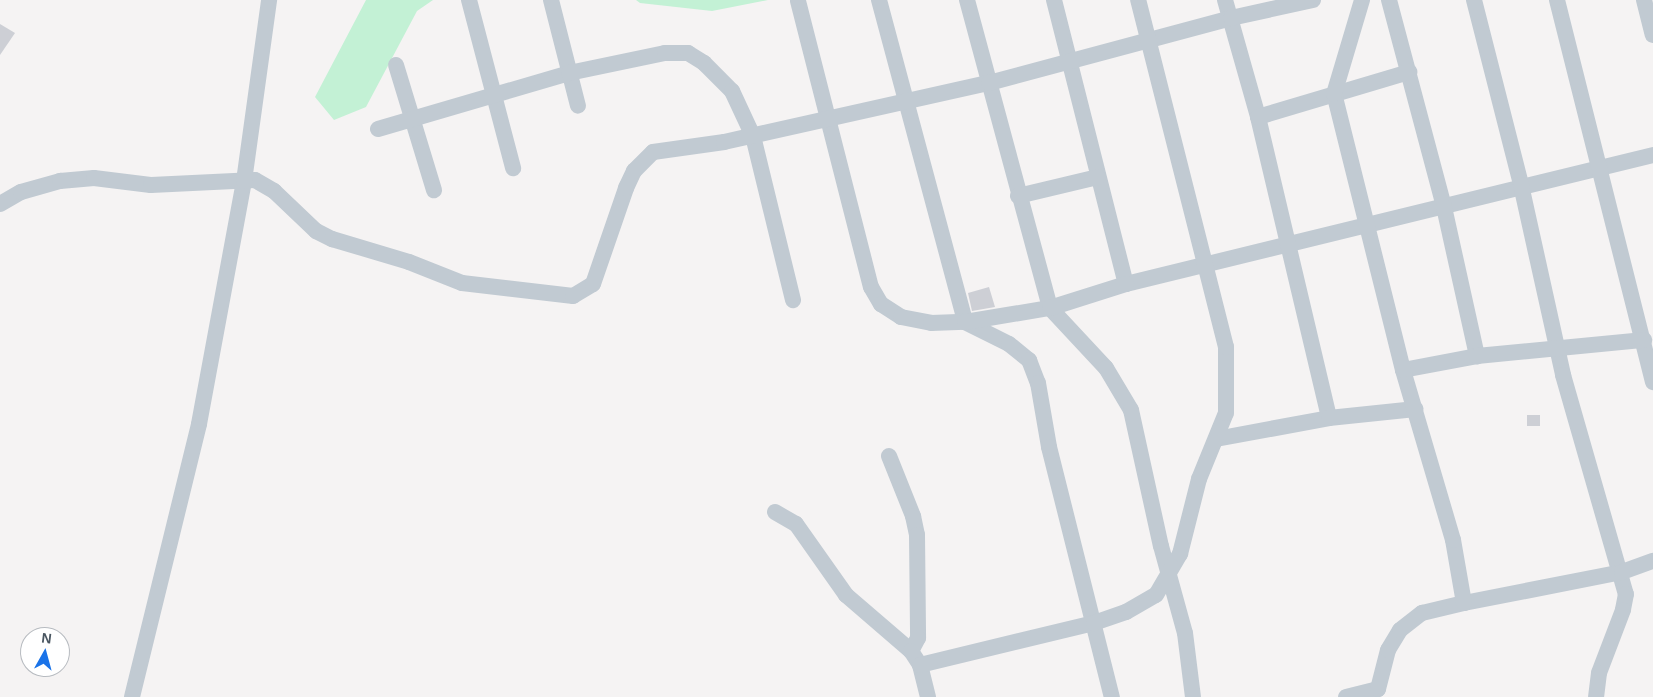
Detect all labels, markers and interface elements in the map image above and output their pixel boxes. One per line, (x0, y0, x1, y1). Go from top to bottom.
north arrow (20, 627, 70, 677)
text: N (41, 630, 53, 647)

